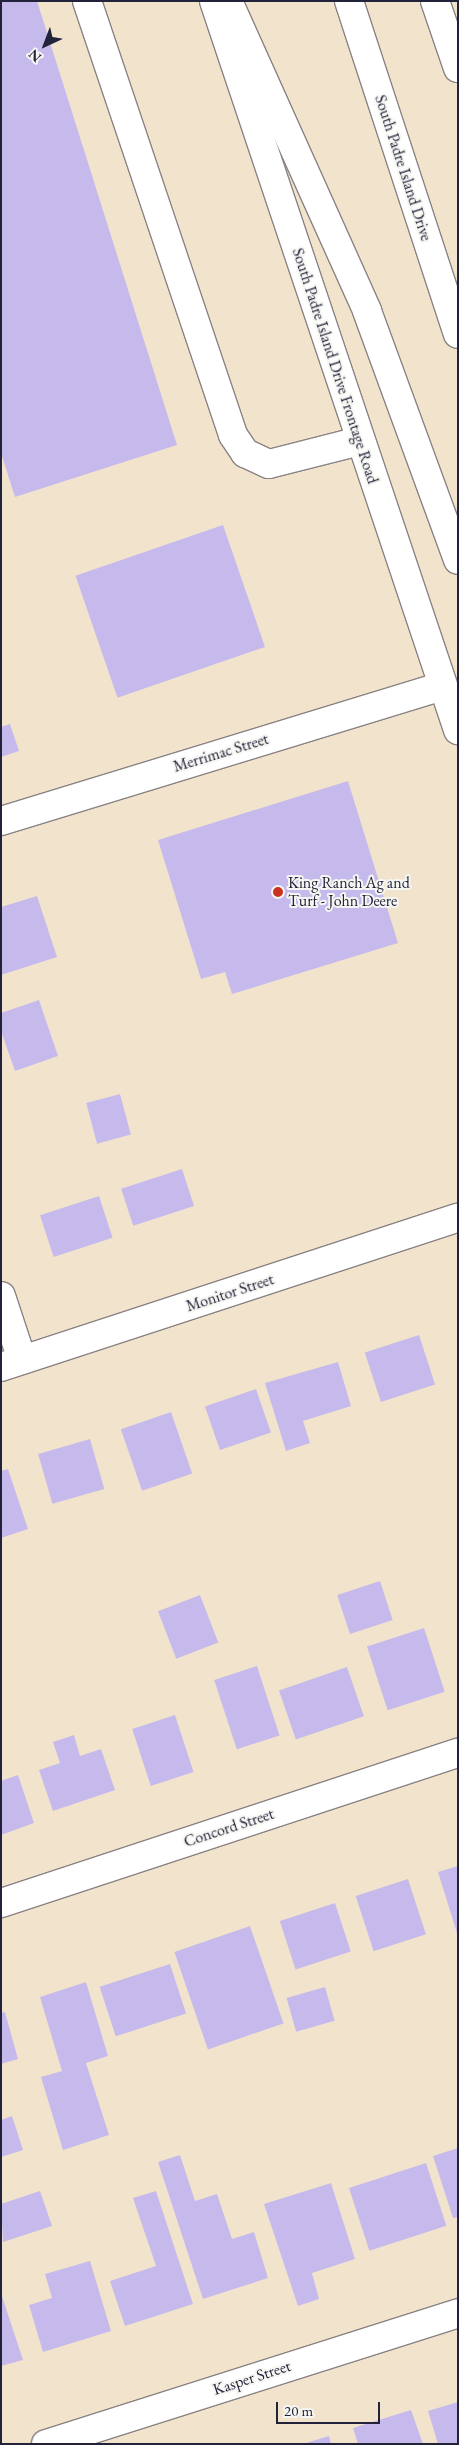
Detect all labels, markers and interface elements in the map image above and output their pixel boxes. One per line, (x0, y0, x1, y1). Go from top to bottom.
north arrow (20, 20, 70, 70)
text: N (24, 46, 45, 66)
street label: South Padre Island Drive (370, 93, 436, 243)
street label: South Padre Island Drive Frontage Road (288, 246, 382, 486)
street label: Merrimac Street (171, 729, 271, 777)
place label: King Ranch Ag and Turf - John Deere (288, 873, 410, 911)
marker: King Ranch Ag and Turf - John Deere (272, 886, 284, 898)
street label: Monitor Street (184, 1270, 276, 1316)
street label: Concord Street (182, 1804, 276, 1852)
street label: Kasper Street (211, 2356, 293, 2400)
scale bar (279, 2392, 383, 2424)
text: 20 m (284, 2401, 313, 2420)

